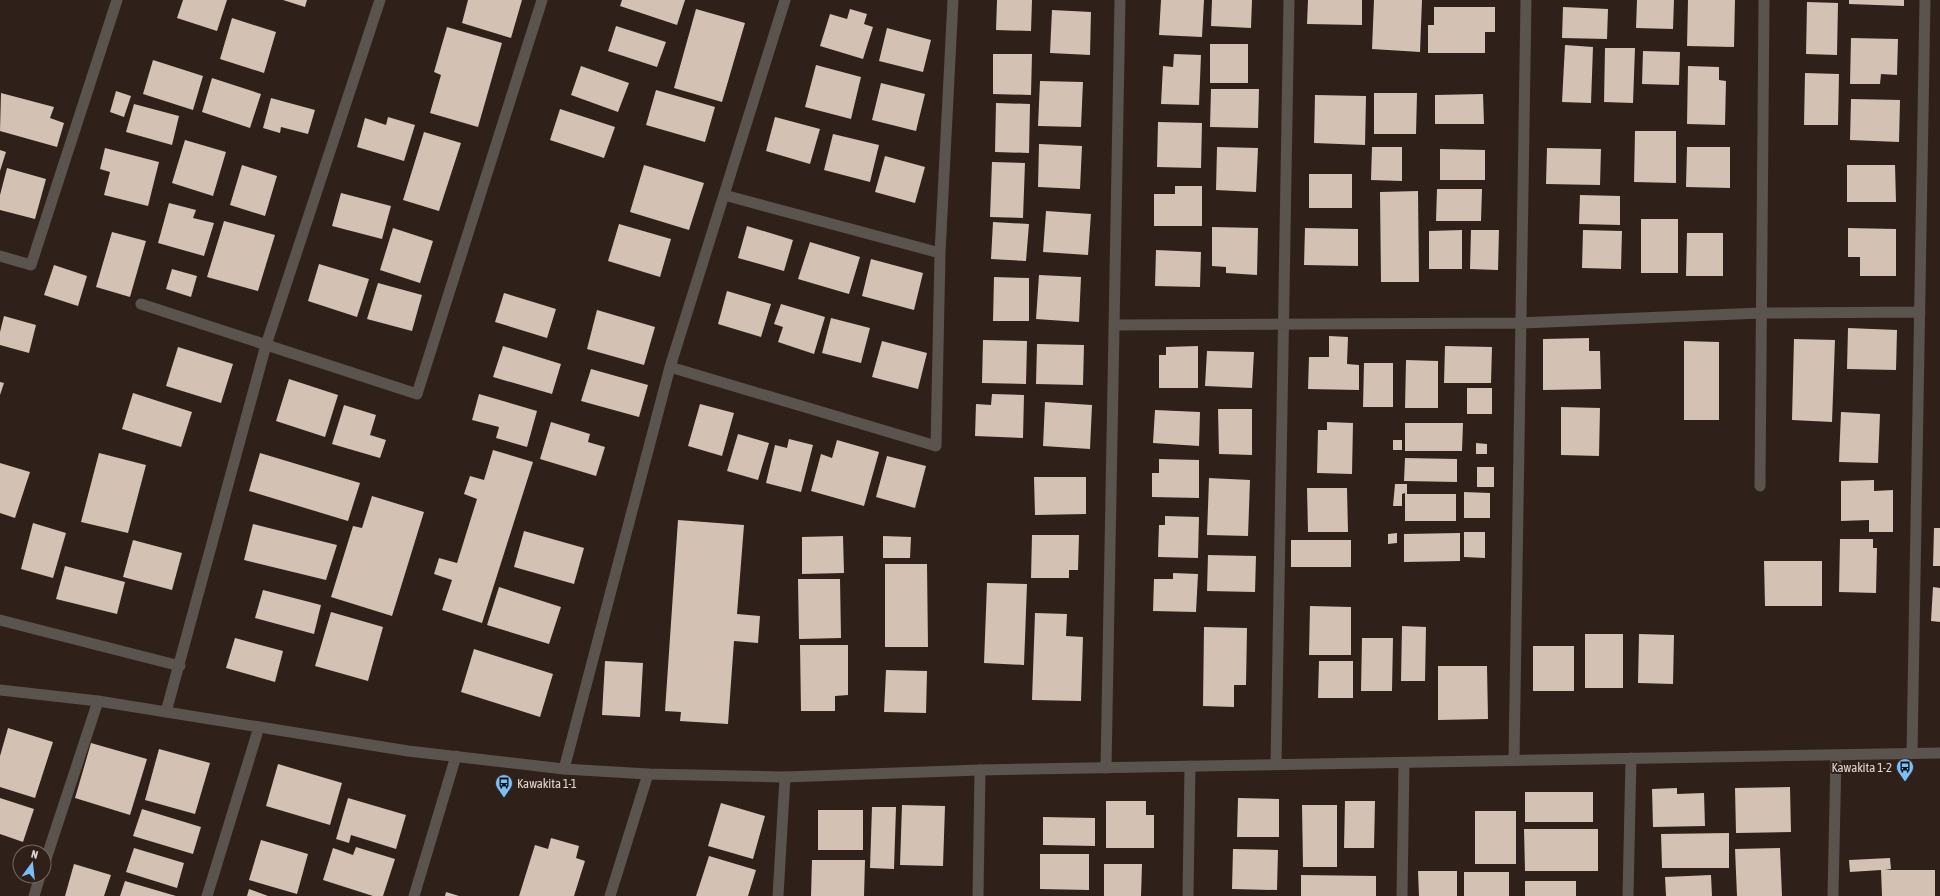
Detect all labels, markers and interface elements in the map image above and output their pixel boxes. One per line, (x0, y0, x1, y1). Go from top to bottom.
bus stop icon: Kawakita 1-2 (1895, 757, 1915, 782)
place label: Kawakita 1-2 (1831, 760, 1892, 775)
bus stop icon: Kawakita 1-1 (494, 773, 514, 798)
place label: Kawakita 1-1 (517, 776, 577, 791)
north arrow (12, 844, 52, 884)
text: N (30, 848, 39, 861)

